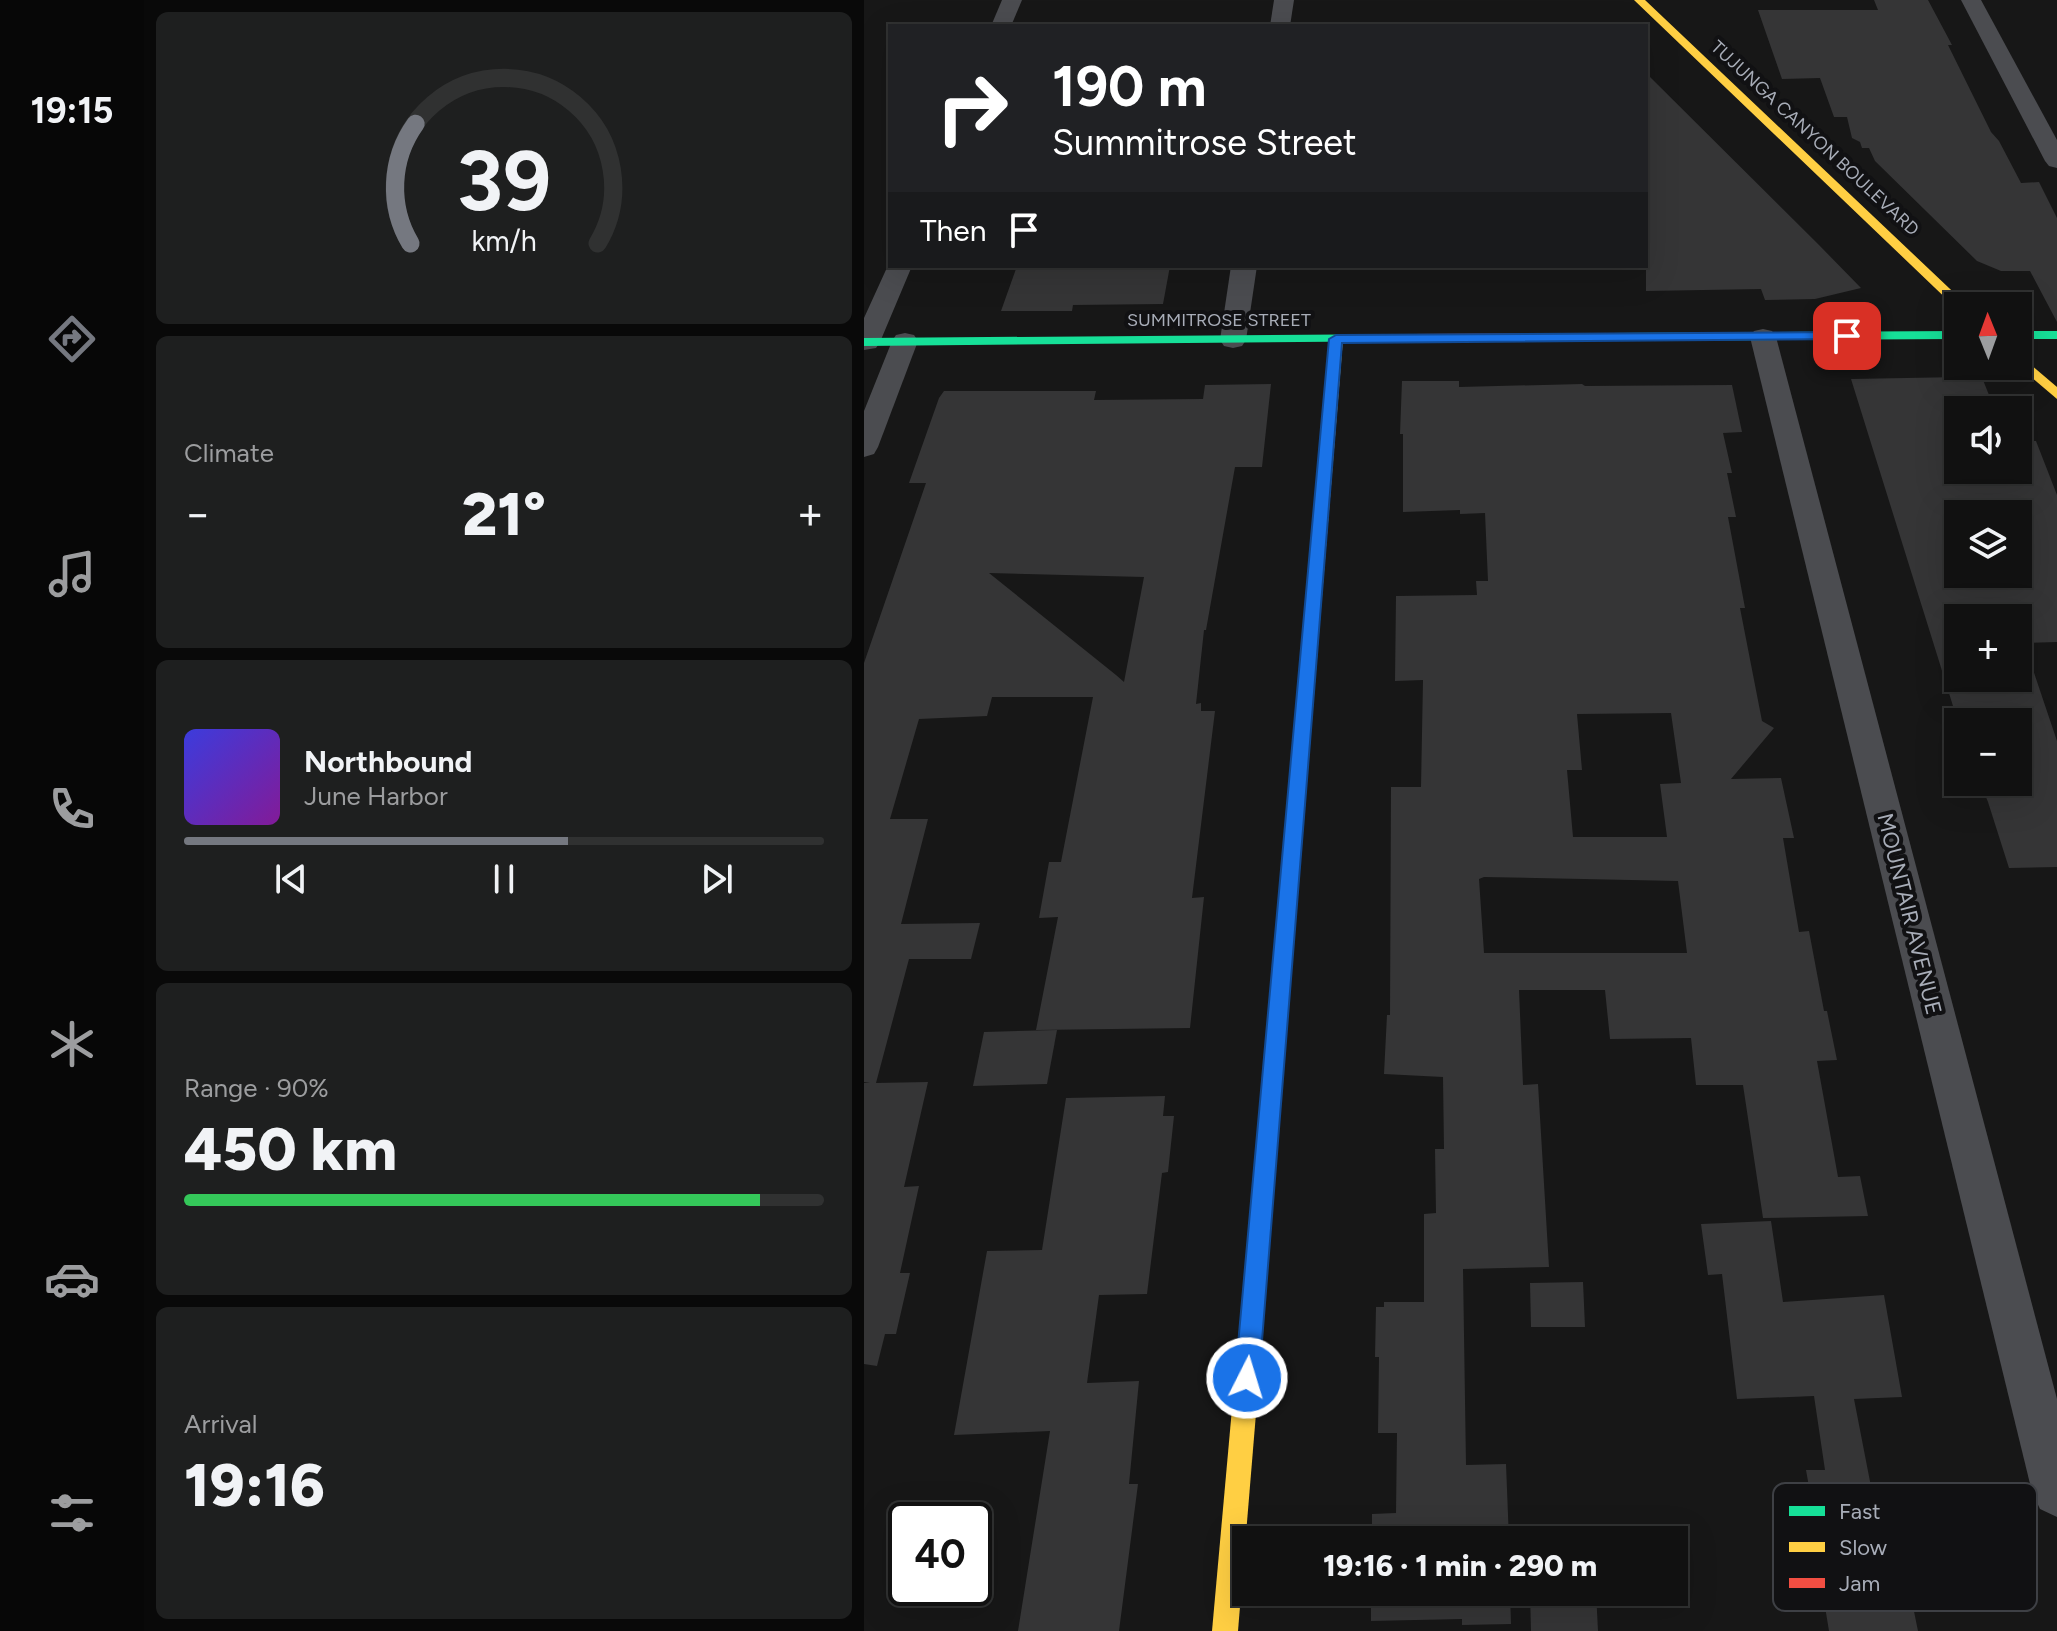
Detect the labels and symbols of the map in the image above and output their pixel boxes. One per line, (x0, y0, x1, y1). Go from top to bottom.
street label: TUJUNGA CANYON BOULEVARD (1706, 36, 1924, 240)
north arrow (1944, 292, 2032, 380)
pin (1813, 302, 1881, 370)
street label: SUMMITROSE STREET (1127, 309, 1311, 331)
street label: MOUNTAIR AVENUE (1871, 811, 1948, 1018)
position arrow (1205, 1336, 1289, 1420)
legend (1773, 1483, 2037, 1611)
text: Fast (1839, 1498, 1881, 1525)
speed limit sign: 40 (888, 1502, 992, 1606)
text: Slow (1839, 1534, 1888, 1561)
text: Jam (1839, 1570, 1880, 1597)

